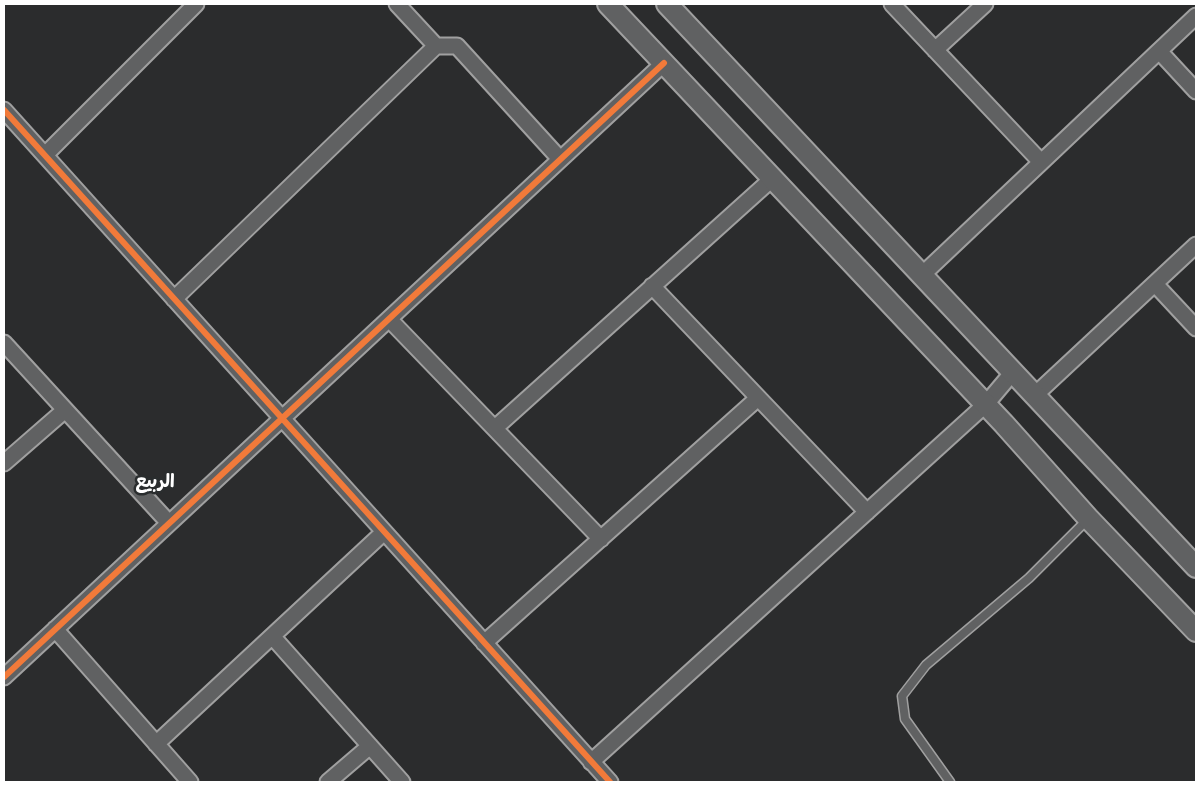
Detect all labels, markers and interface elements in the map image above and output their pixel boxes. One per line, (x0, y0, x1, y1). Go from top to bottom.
district label: الربيع (135, 471, 175, 493)

